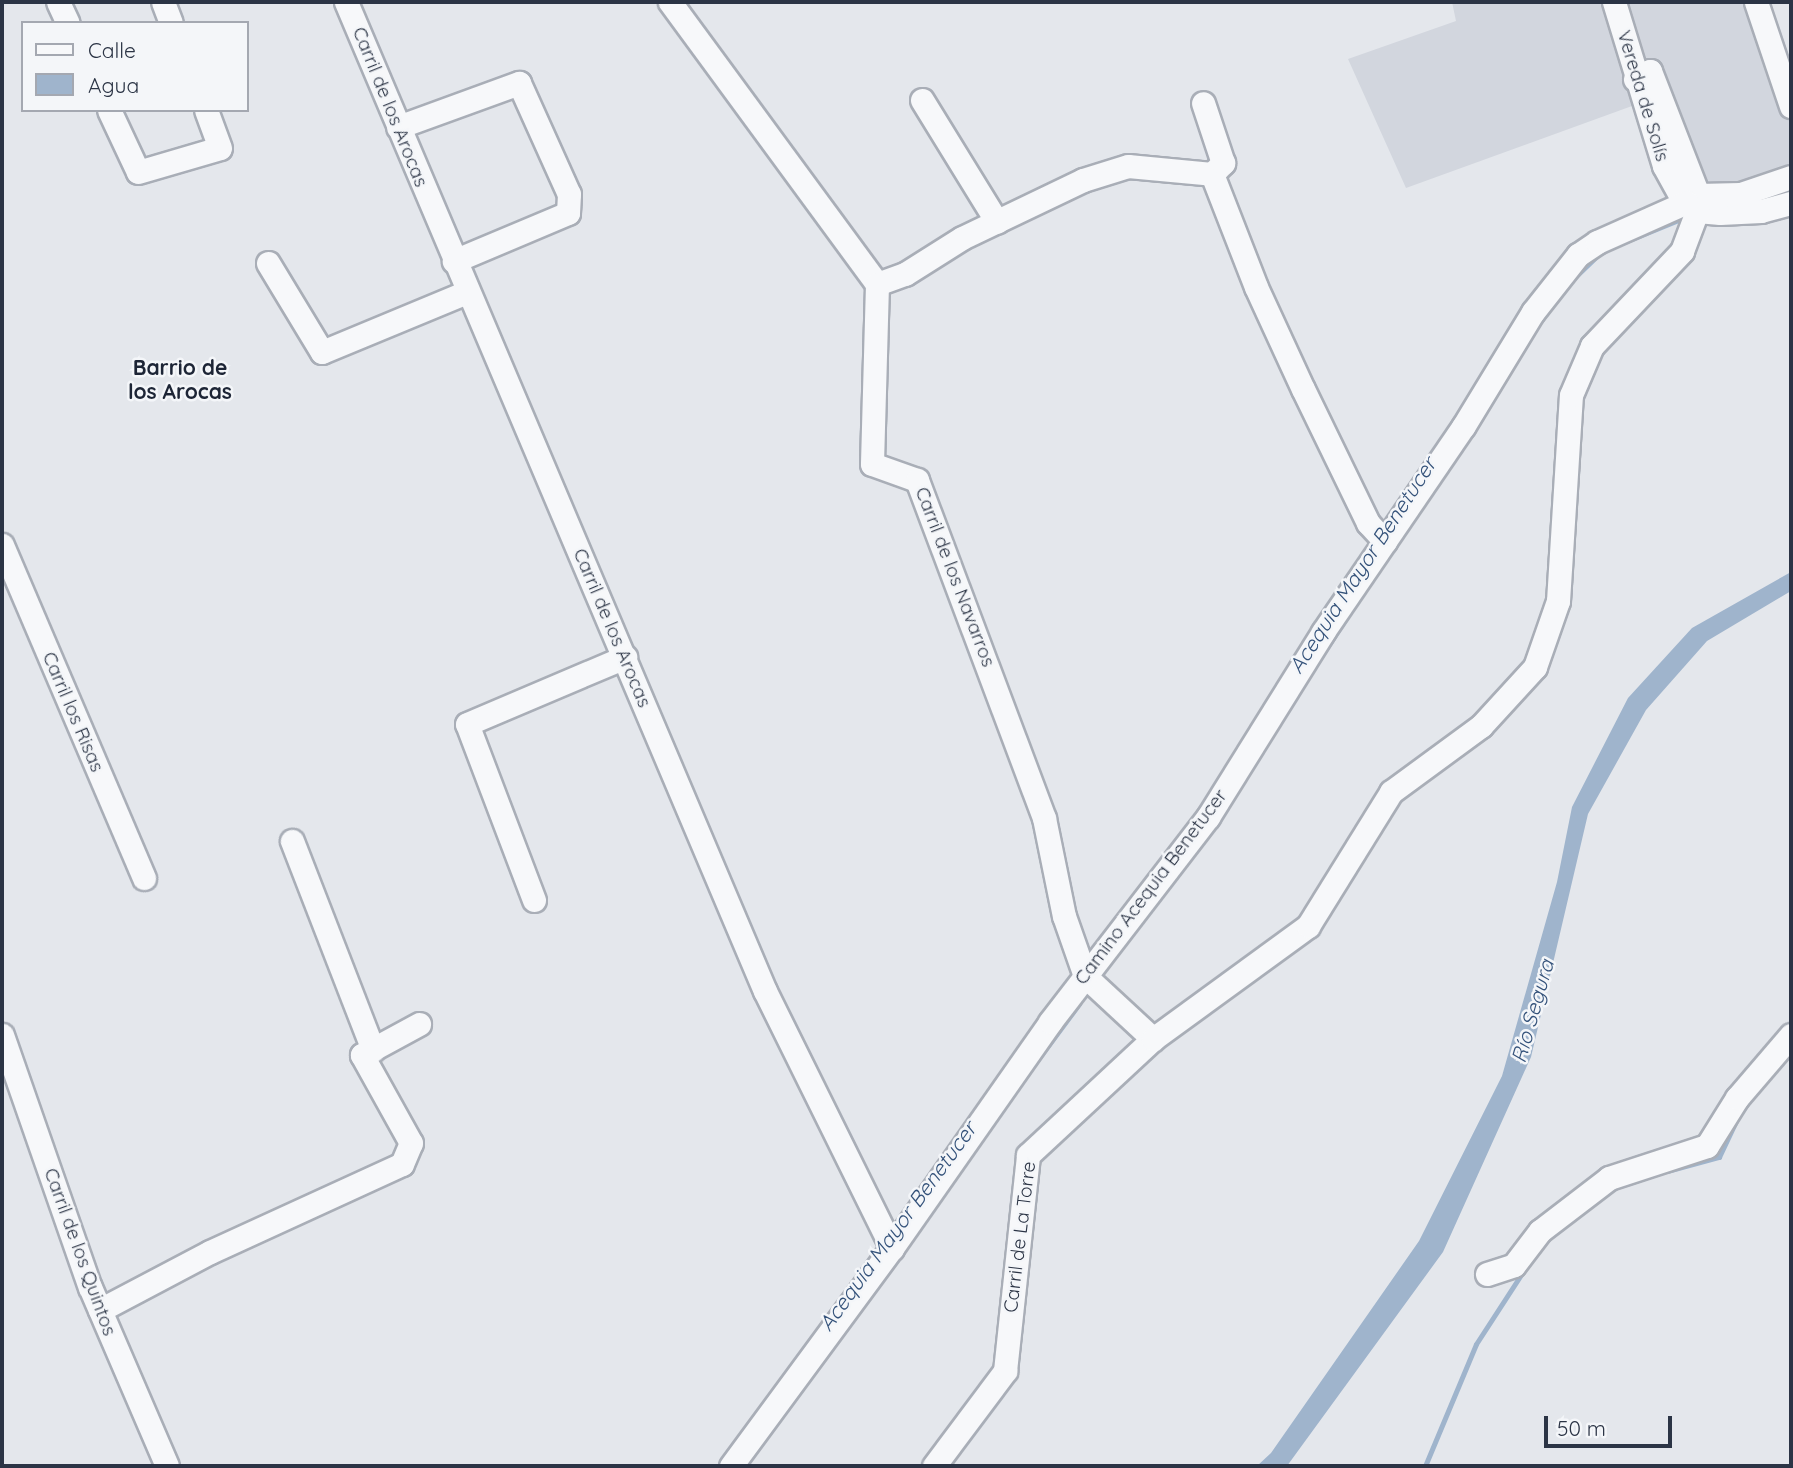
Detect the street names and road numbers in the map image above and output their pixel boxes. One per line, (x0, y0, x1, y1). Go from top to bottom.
street label: Carril de los Arocas (348, 24, 432, 190)
street label: Vereda de Solís (1612, 28, 1674, 164)
street label: Carril de los Navarros (910, 484, 1000, 670)
street label: Carril de los Arocas (568, 545, 656, 711)
street label: Carril los Risas (37, 649, 109, 775)
street label: Camino Acequia Benetucer (1070, 785, 1232, 989)
street label: Carril de La Torre (999, 1160, 1041, 1314)
street label: Carril de los Quintos (39, 1165, 121, 1339)

